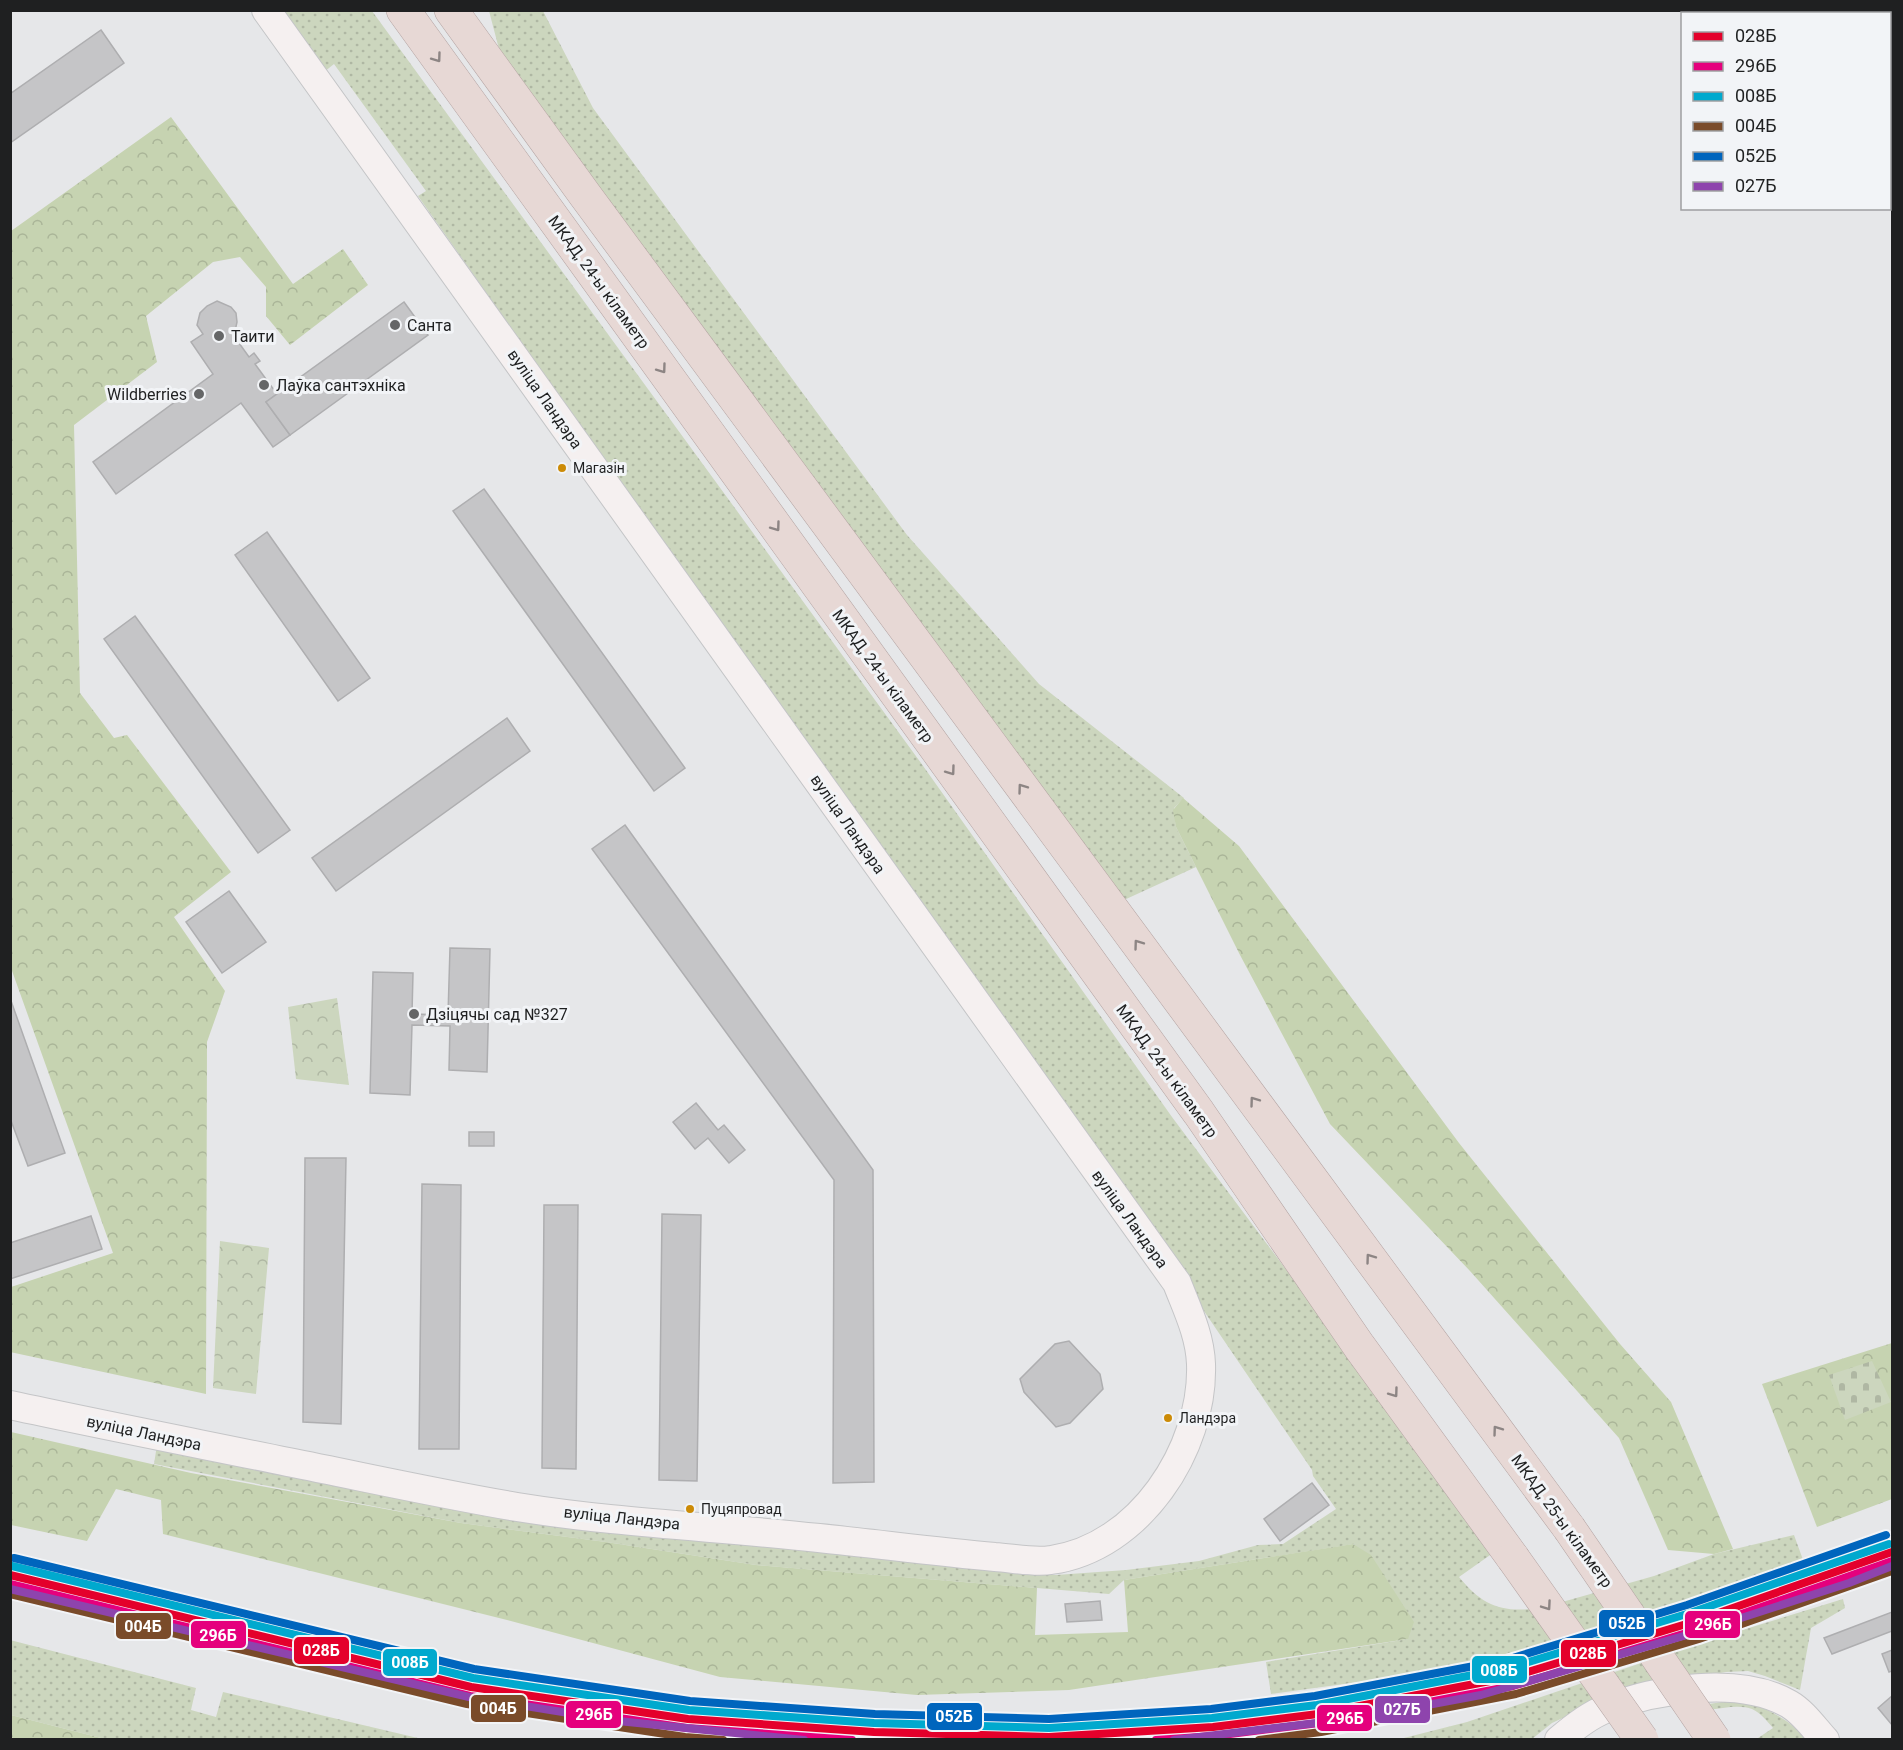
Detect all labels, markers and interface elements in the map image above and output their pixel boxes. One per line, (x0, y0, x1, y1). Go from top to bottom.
legend (1681, 12, 1891, 210)
text: 028Б (1735, 25, 1777, 46)
one-way arrow (430, 51, 441, 62)
text: 296Б (1735, 55, 1777, 76)
text: 008Б (1735, 85, 1777, 106)
text: 004Б (1735, 115, 1777, 136)
text: 052Б (1735, 145, 1777, 166)
text: 027Б (1735, 175, 1777, 196)
street label: МКАД, 24-ы кіламетр (544, 212, 654, 352)
place label: Санта (407, 316, 452, 335)
marker: Санта (388, 318, 402, 332)
place label: Таити (231, 327, 275, 346)
marker: Таити (212, 329, 226, 343)
street label: вуліца Ландэра (504, 346, 586, 452)
one-way arrow (655, 363, 666, 374)
place label: Лаўка сантэхніка (276, 376, 406, 395)
marker: Лаўка сантэхніка (257, 378, 271, 392)
place label: Wildberries (107, 385, 187, 404)
marker: Wildberries (192, 387, 206, 401)
place label: Магазін (573, 460, 625, 476)
marker: Магазін (556, 462, 568, 474)
one-way arrow (769, 521, 780, 532)
street label: МКАД, 24-ы кіламетр (828, 606, 938, 746)
one-way arrow (944, 764, 955, 775)
street label: вуліца Ландэра (807, 771, 889, 877)
one-way arrow (1019, 783, 1030, 794)
one-way arrow (1135, 940, 1146, 951)
street label: МКАД, 24-ы кіламетр (1112, 1001, 1222, 1141)
place label: Дзіцячы сад №327 (426, 1005, 568, 1024)
marker: Дзіцячы сад №327 (407, 1007, 421, 1021)
one-way arrow (1250, 1097, 1261, 1108)
street label: вуліца Ландэра (1088, 1166, 1172, 1272)
one-way arrow (1366, 1254, 1377, 1265)
one-way arrow (1387, 1387, 1398, 1398)
place label: Ландэра (1179, 1410, 1236, 1426)
street label: вуліца Ландэра (85, 1412, 203, 1454)
marker: Ландэра (1162, 1412, 1174, 1424)
one-way arrow (1494, 1426, 1505, 1437)
street label: МКАД, 25-ы кіламетр (1507, 1451, 1617, 1591)
place label: Пуцяпровад (701, 1501, 782, 1517)
street label: вуліца Ландэра (563, 1502, 681, 1534)
marker: Пуцяпровад (684, 1503, 696, 1515)
one-way arrow (1540, 1599, 1551, 1610)
line badge: 052Б (1598, 1609, 1655, 1638)
line badge: 296Б (1684, 1610, 1741, 1639)
line badge: 004Б (115, 1612, 172, 1640)
text: 052Б (1608, 1614, 1646, 1633)
text: 296Б (1694, 1615, 1732, 1634)
text: 004Б (124, 1617, 162, 1636)
line badge: 296Б (190, 1620, 247, 1649)
text: 296Б (199, 1626, 237, 1645)
line badge: 028Б (293, 1636, 350, 1665)
line badge: 028Б (1560, 1639, 1617, 1668)
text: 028Б (302, 1641, 340, 1660)
text: 028Б (1569, 1644, 1607, 1663)
line badge: 008Б (382, 1648, 438, 1677)
text: 008Б (391, 1653, 429, 1672)
line badge: 008Б (1471, 1655, 1528, 1684)
text: 008Б (1480, 1661, 1518, 1680)
line badge: 004Б (470, 1694, 527, 1723)
line badge: 027Б (1374, 1695, 1431, 1724)
text: 004Б (479, 1699, 517, 1718)
line badge: 296Б (565, 1700, 622, 1729)
text: 027Б (1383, 1700, 1421, 1719)
line badge: 052Б (926, 1702, 983, 1731)
line badge: 296Б (1316, 1704, 1373, 1732)
text: 296Б (575, 1705, 613, 1724)
text: 052Б (935, 1707, 973, 1726)
text: 296Б (1326, 1709, 1364, 1728)

